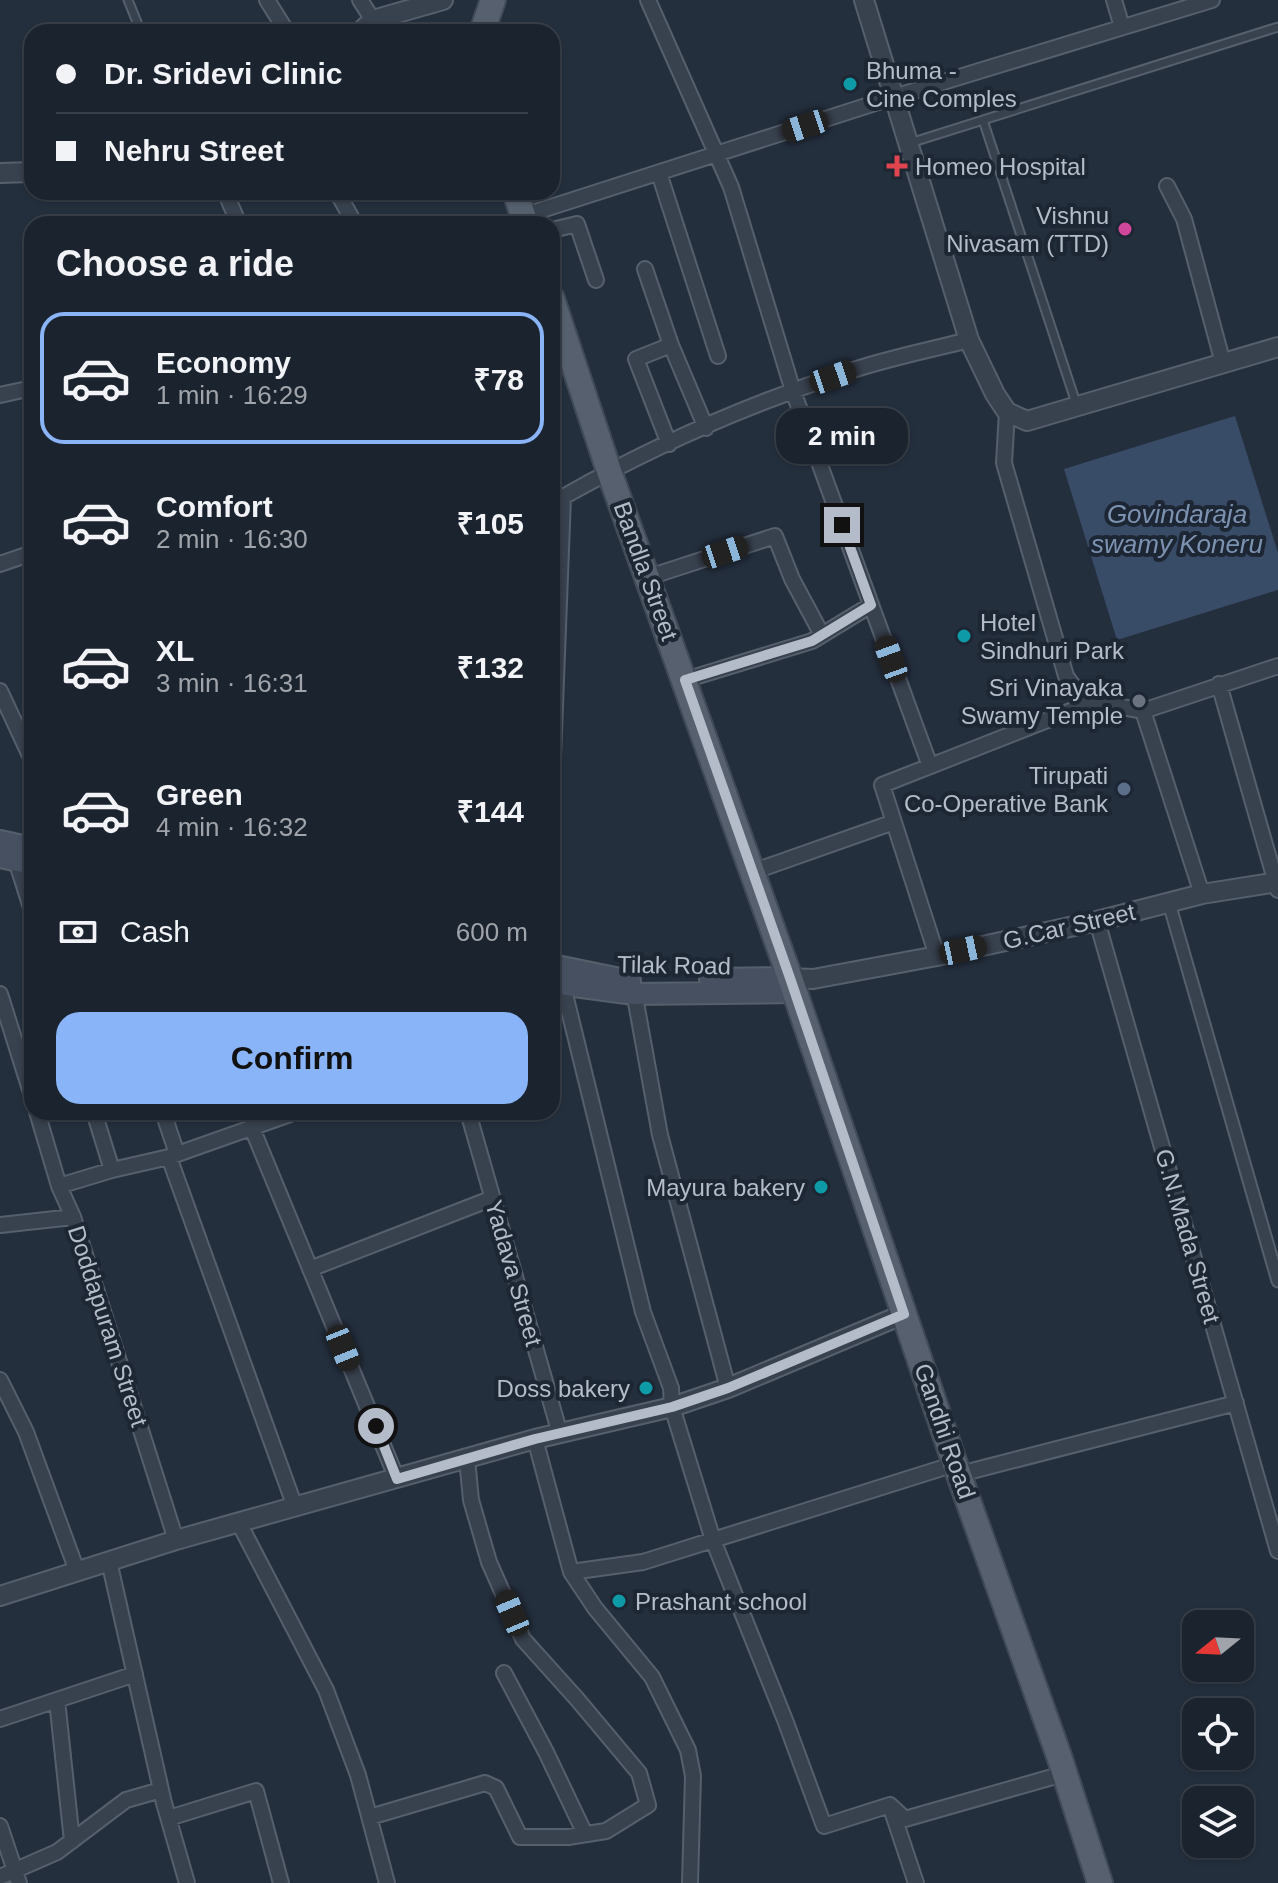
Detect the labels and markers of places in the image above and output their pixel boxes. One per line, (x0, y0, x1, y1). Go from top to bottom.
place label: Bhuma - Cine Comples (866, 57, 1017, 112)
marker: Bhuma - Cine Comples (841, 75, 859, 93)
place label: Homeo Hospital (915, 153, 1086, 180)
marker: Homeo Hospital (886, 155, 908, 177)
place label: Vishnu Nivasam (TTD) (946, 202, 1109, 257)
marker: Vishnu Nivasam (TTD) (1116, 220, 1134, 238)
place label: Hotel Sindhuri Park (980, 609, 1125, 664)
marker: Hotel Sindhuri Park (955, 627, 973, 645)
place label: Sri Vinayaka Swamy Temple (961, 674, 1124, 729)
marker: Sri Vinayaka Swamy Temple (1130, 692, 1148, 710)
place label: Tirupati Co-Operative Bank (904, 762, 1109, 817)
marker: Tirupati Co-Operative Bank (1115, 780, 1133, 798)
place label: Mayura bakery (646, 1174, 805, 1201)
marker: Mayura bakery (812, 1178, 830, 1196)
place label: Doss bakery (497, 1375, 630, 1402)
marker: Doss bakery (637, 1379, 655, 1397)
place label: Prashant school (635, 1588, 807, 1615)
marker: Prashant school (610, 1592, 628, 1610)

